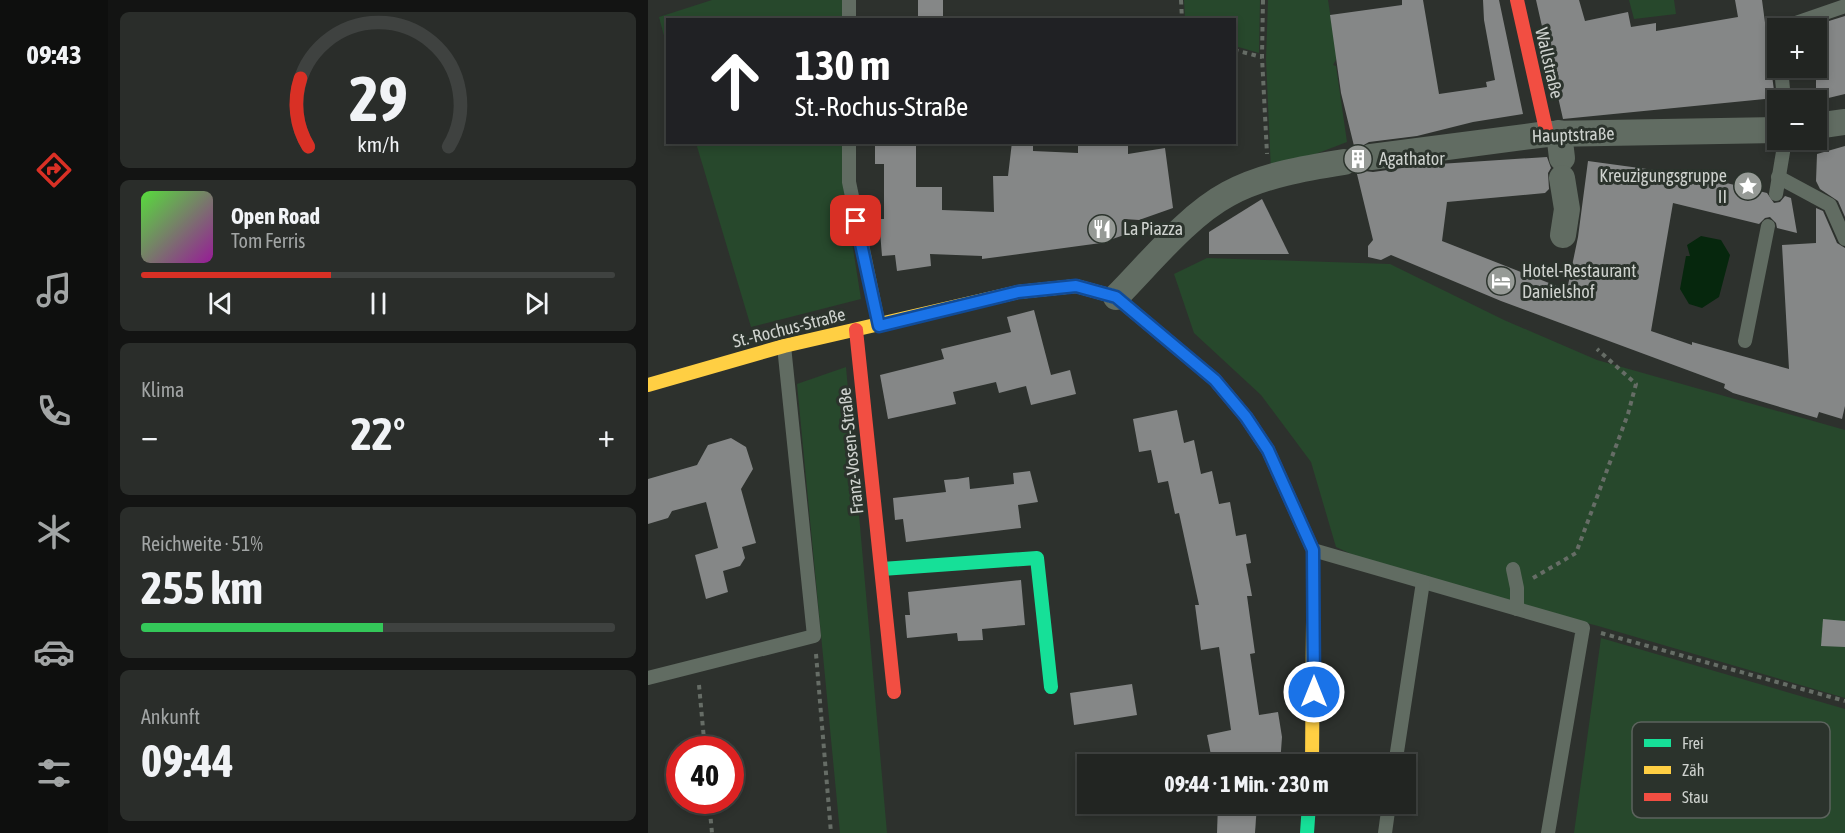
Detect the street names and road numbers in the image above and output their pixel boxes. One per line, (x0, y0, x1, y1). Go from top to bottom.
street label: Wallstraße (1531, 25, 1568, 100)
street label: Hauptstraße (1531, 123, 1615, 146)
street label: St.-Rochus-Straße (730, 303, 847, 352)
street label: Franz-Vosen-Straße (833, 387, 868, 515)

